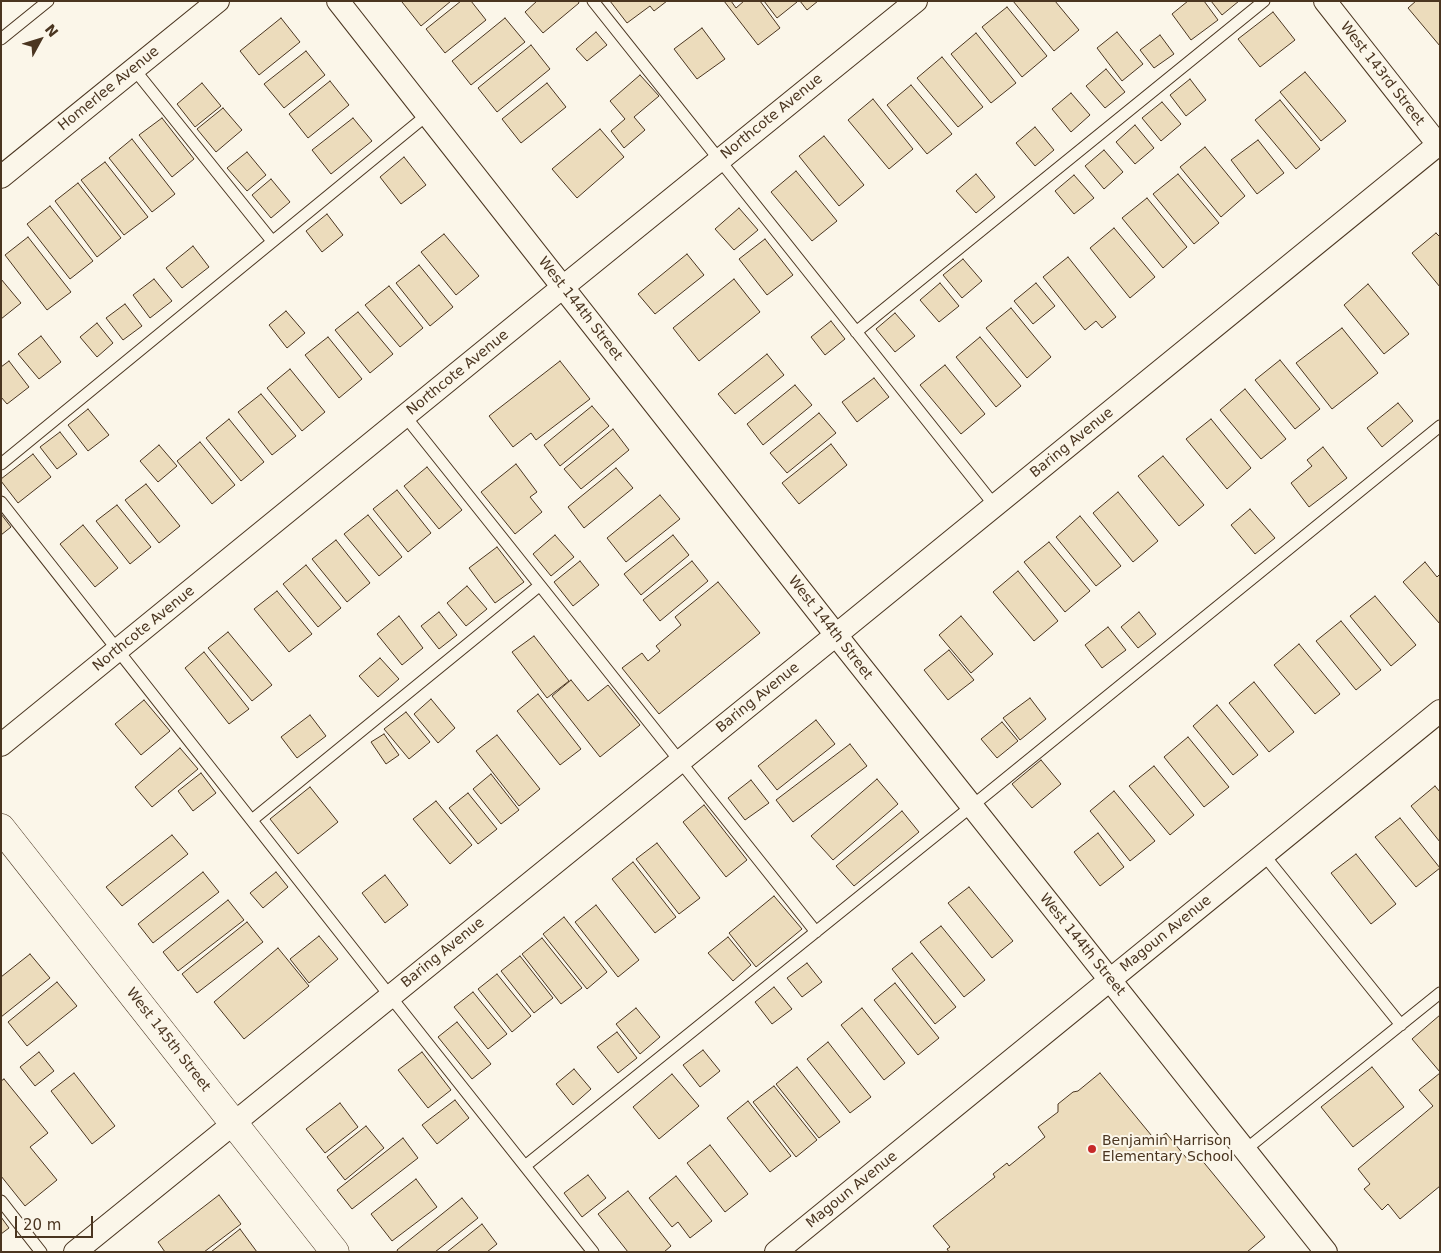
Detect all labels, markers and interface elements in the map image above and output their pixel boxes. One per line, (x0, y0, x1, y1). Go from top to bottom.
north arrow (15, 15, 65, 65)
street label: West 143rd Street (1336, 19, 1428, 129)
text: N (42, 21, 62, 40)
street label: Homerlee Avenue (55, 43, 163, 135)
street label: Northcote Avenue (718, 71, 826, 163)
street label: West 144th Street (534, 254, 626, 364)
street label: Northcote Avenue (404, 327, 512, 419)
street label: Baring Avenue (1027, 404, 1117, 482)
street label: West 144th Street (784, 573, 876, 683)
street label: Northcote Avenue (90, 583, 198, 675)
street label: Baring Avenue (713, 659, 803, 737)
street label: West 144th Street (1036, 890, 1128, 1000)
street label: Magoun Avenue (1117, 892, 1215, 976)
street label: Baring Avenue (398, 914, 488, 992)
street label: West 145th Street (122, 985, 214, 1095)
place label: Benjamin Harrison Elementary School (1102, 1133, 1234, 1166)
marker: Benjamin Harrison Elementary School (1086, 1143, 1098, 1155)
street label: Magoun Avenue (803, 1148, 901, 1232)
scale bar (18, 1206, 95, 1238)
text: 20 m (23, 1216, 61, 1234)

